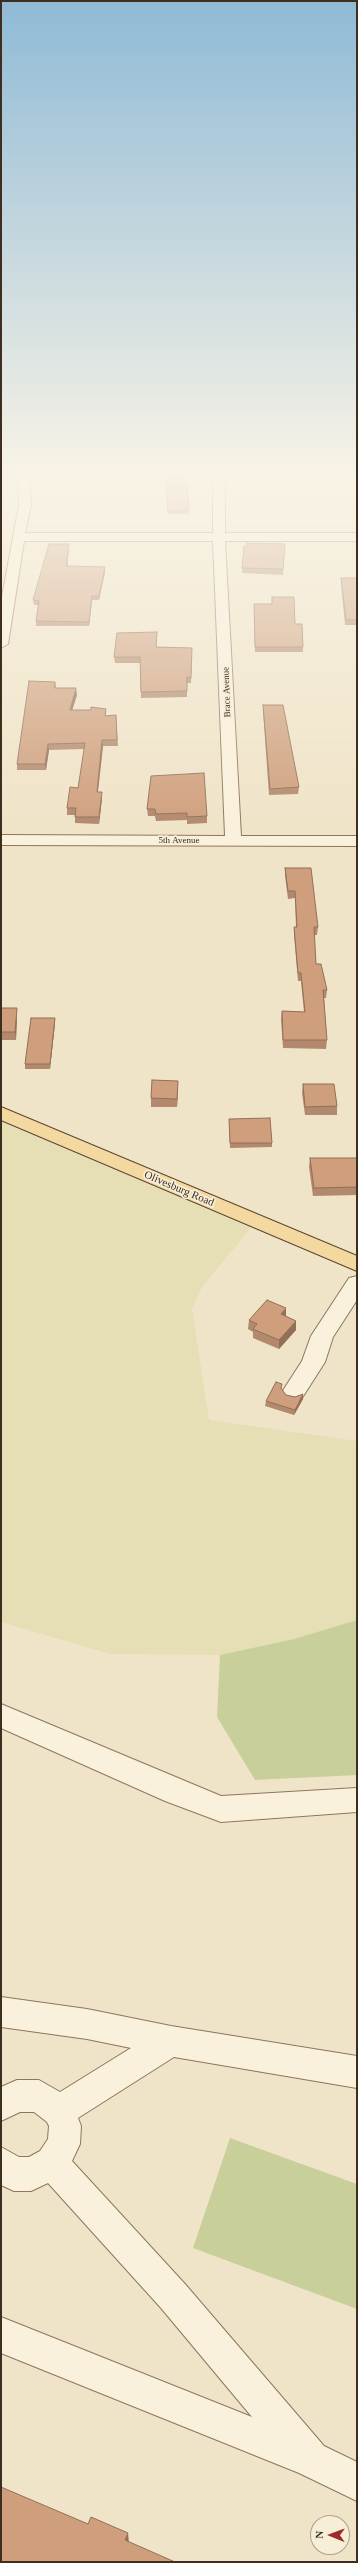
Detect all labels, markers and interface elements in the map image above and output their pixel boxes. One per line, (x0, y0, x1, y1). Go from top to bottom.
street label: Brace Avenue (221, 667, 233, 717)
street label: 5th Avenue (158, 836, 200, 846)
street label: Olivesburg Road (142, 1168, 216, 1210)
north arrow (310, 2515, 350, 2555)
text: N (313, 2531, 325, 2539)

